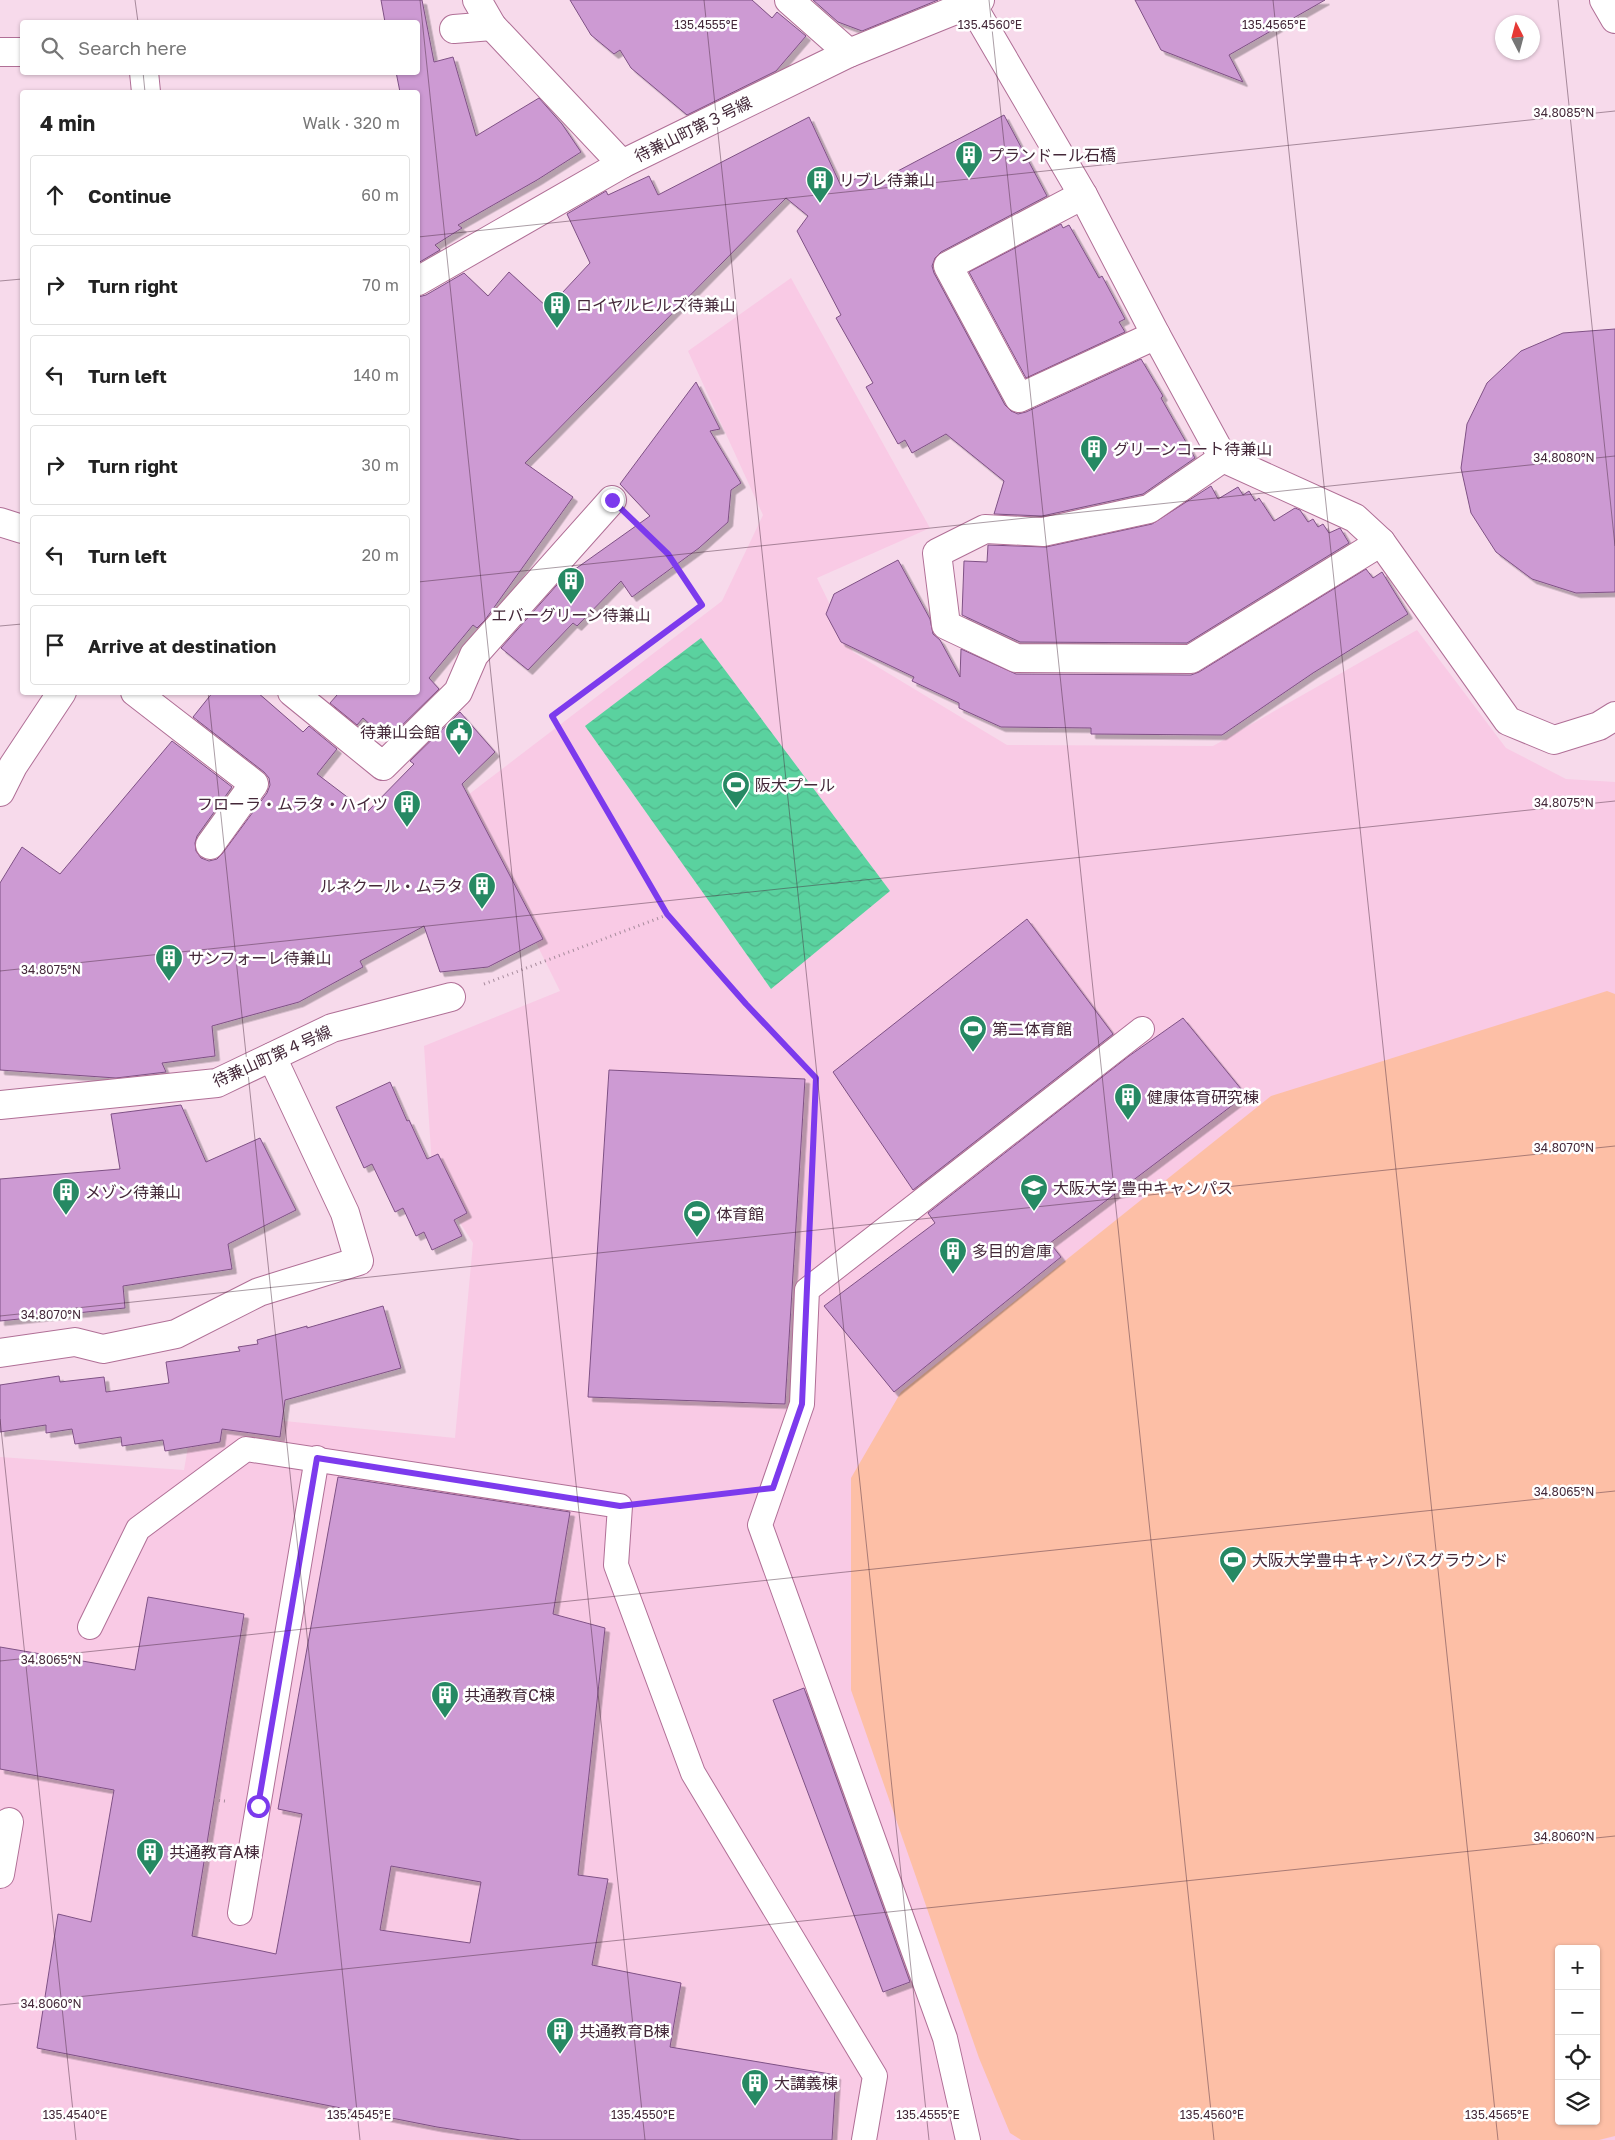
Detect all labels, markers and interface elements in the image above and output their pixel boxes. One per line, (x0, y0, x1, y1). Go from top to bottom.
north arrow (1495, 15, 1540, 60)
text: 135.4555°E (674, 17, 738, 32)
text: 135.4560°E (958, 17, 1022, 32)
text: 135.4565°E (1242, 17, 1306, 32)
search box (20, 20, 420, 75)
icon: search (38, 34, 66, 62)
text: Search here (78, 36, 187, 59)
street label: 待兼山町第３号線 (631, 92, 755, 166)
text: 34.8085°N (1534, 105, 1594, 120)
text: 4 min (40, 110, 95, 136)
text: Walk · 320 m (303, 113, 400, 133)
building icon: プランドール石橋 (954, 140, 984, 179)
place label: プランドール石橋 (988, 145, 1116, 165)
building icon: リブレ待兼山 (805, 165, 835, 204)
place label: リブレ待兼山 (839, 170, 935, 190)
icon: ahead (41, 181, 69, 209)
text: Continue (88, 184, 171, 207)
text: 60 m (361, 185, 399, 205)
icon: right (41, 271, 69, 299)
text: Turn right (88, 274, 178, 297)
text: 70 m (362, 275, 399, 295)
building icon: ロイヤルヒルズ待兼山 (542, 290, 572, 329)
place label: ロイヤルヒルズ待兼山 (576, 295, 736, 315)
icon: left (41, 361, 69, 389)
text: Turn left (88, 364, 167, 387)
text: 140 m (353, 365, 399, 385)
building icon: グリーンコート待兼山 (1079, 434, 1109, 473)
place label: グリーンコート待兼山 (1113, 439, 1272, 459)
text: 34.8080°N (1533, 450, 1595, 465)
icon: right (41, 451, 69, 479)
text: Turn right (88, 454, 178, 477)
text: 30 m (362, 455, 399, 475)
route end (601, 489, 624, 512)
icon: left (41, 541, 69, 569)
text: Turn left (88, 544, 167, 567)
text: 20 m (362, 545, 399, 565)
building icon: エバーグリーン待兼山 (556, 566, 586, 605)
place label: エバーグリーン待兼山 (491, 605, 651, 625)
icon: arrive (41, 631, 69, 659)
text: Arrive at destination (88, 634, 276, 657)
public building icon: 待兼山会館 (444, 717, 474, 756)
place label: 待兼山会館 (360, 722, 440, 742)
sports icon: 阪大プール (721, 770, 751, 809)
place label: 阪大プール (755, 775, 835, 795)
building icon: フローラ・ムラタ・ハイツ (392, 789, 422, 828)
place label: フローラ・ムラタ・ハイツ (197, 794, 388, 814)
text: 34.8075°N (1534, 795, 1594, 810)
building icon: ルネクール・ムラタ (467, 871, 497, 910)
place label: ルネクール・ムラタ (320, 876, 463, 896)
building icon: サンフォーレ待兼山 (154, 943, 184, 982)
place label: サンフォーレ待兼山 (188, 948, 332, 968)
text: 34.8075°N (21, 962, 81, 977)
sports icon: 第二体育館 (958, 1014, 988, 1053)
place label: 第二体育館 (992, 1019, 1072, 1039)
street label: 待兼山町第４号線 (209, 1021, 335, 1091)
building icon: 健康体育研究棟 (1113, 1082, 1143, 1121)
place label: 健康体育研究棟 (1147, 1087, 1259, 1107)
text: 34.8070°N (1534, 1140, 1594, 1155)
school or university icon: 大阪大学 豊中キャンパス (1019, 1173, 1049, 1212)
building icon: メゾン待兼山 (51, 1177, 81, 1216)
place label: 大阪大学 豊中キャンパス (1053, 1178, 1233, 1198)
place label: メゾン待兼山 (85, 1182, 181, 1202)
sports icon: 体育館 (682, 1199, 712, 1238)
place label: 体育館 (716, 1204, 764, 1224)
building icon: 多目的倉庫 (938, 1236, 968, 1275)
place label: 多目的倉庫 (972, 1241, 1052, 1261)
text: 34.8070°N (21, 1307, 81, 1322)
text: 34.8065°N (1534, 1484, 1594, 1499)
sports icon: 大阪大学豊中キャンパスグラウンド (1218, 1545, 1248, 1584)
place label: 大阪大学豊中キャンパスグラウンド (1252, 1550, 1508, 1570)
text: 34.8065°N (21, 1652, 81, 1667)
building icon: 共通教育C棟 (430, 1680, 460, 1719)
place label: 共通教育C棟 (464, 1685, 555, 1705)
route start (247, 1795, 270, 1818)
text: 34.8060°N (1533, 1829, 1595, 1844)
building icon: 共通教育A棟 (135, 1837, 165, 1876)
place label: 共通教育A棟 (169, 1842, 260, 1862)
map controls (1555, 1945, 1600, 2125)
button: + (1555, 1945, 1600, 1990)
button: − (1555, 1990, 1600, 2035)
text: 34.8060°N (20, 1996, 82, 2011)
building icon: 共通教育B棟 (545, 2016, 575, 2055)
place label: 共通教育B棟 (579, 2021, 670, 2041)
button: locate (1555, 2035, 1600, 2080)
building icon: 大講義棟 (740, 2068, 770, 2107)
place label: 大講義棟 (774, 2073, 838, 2093)
button: layers (1555, 2080, 1600, 2125)
text: 135.4540°E (43, 2107, 107, 2122)
text: 135.4545°E (327, 2107, 391, 2122)
text: 135.4550°E (611, 2107, 675, 2122)
text: 135.4555°E (896, 2107, 960, 2122)
text: 135.4560°E (1180, 2107, 1244, 2122)
text: 135.4565°E (1465, 2107, 1529, 2122)

